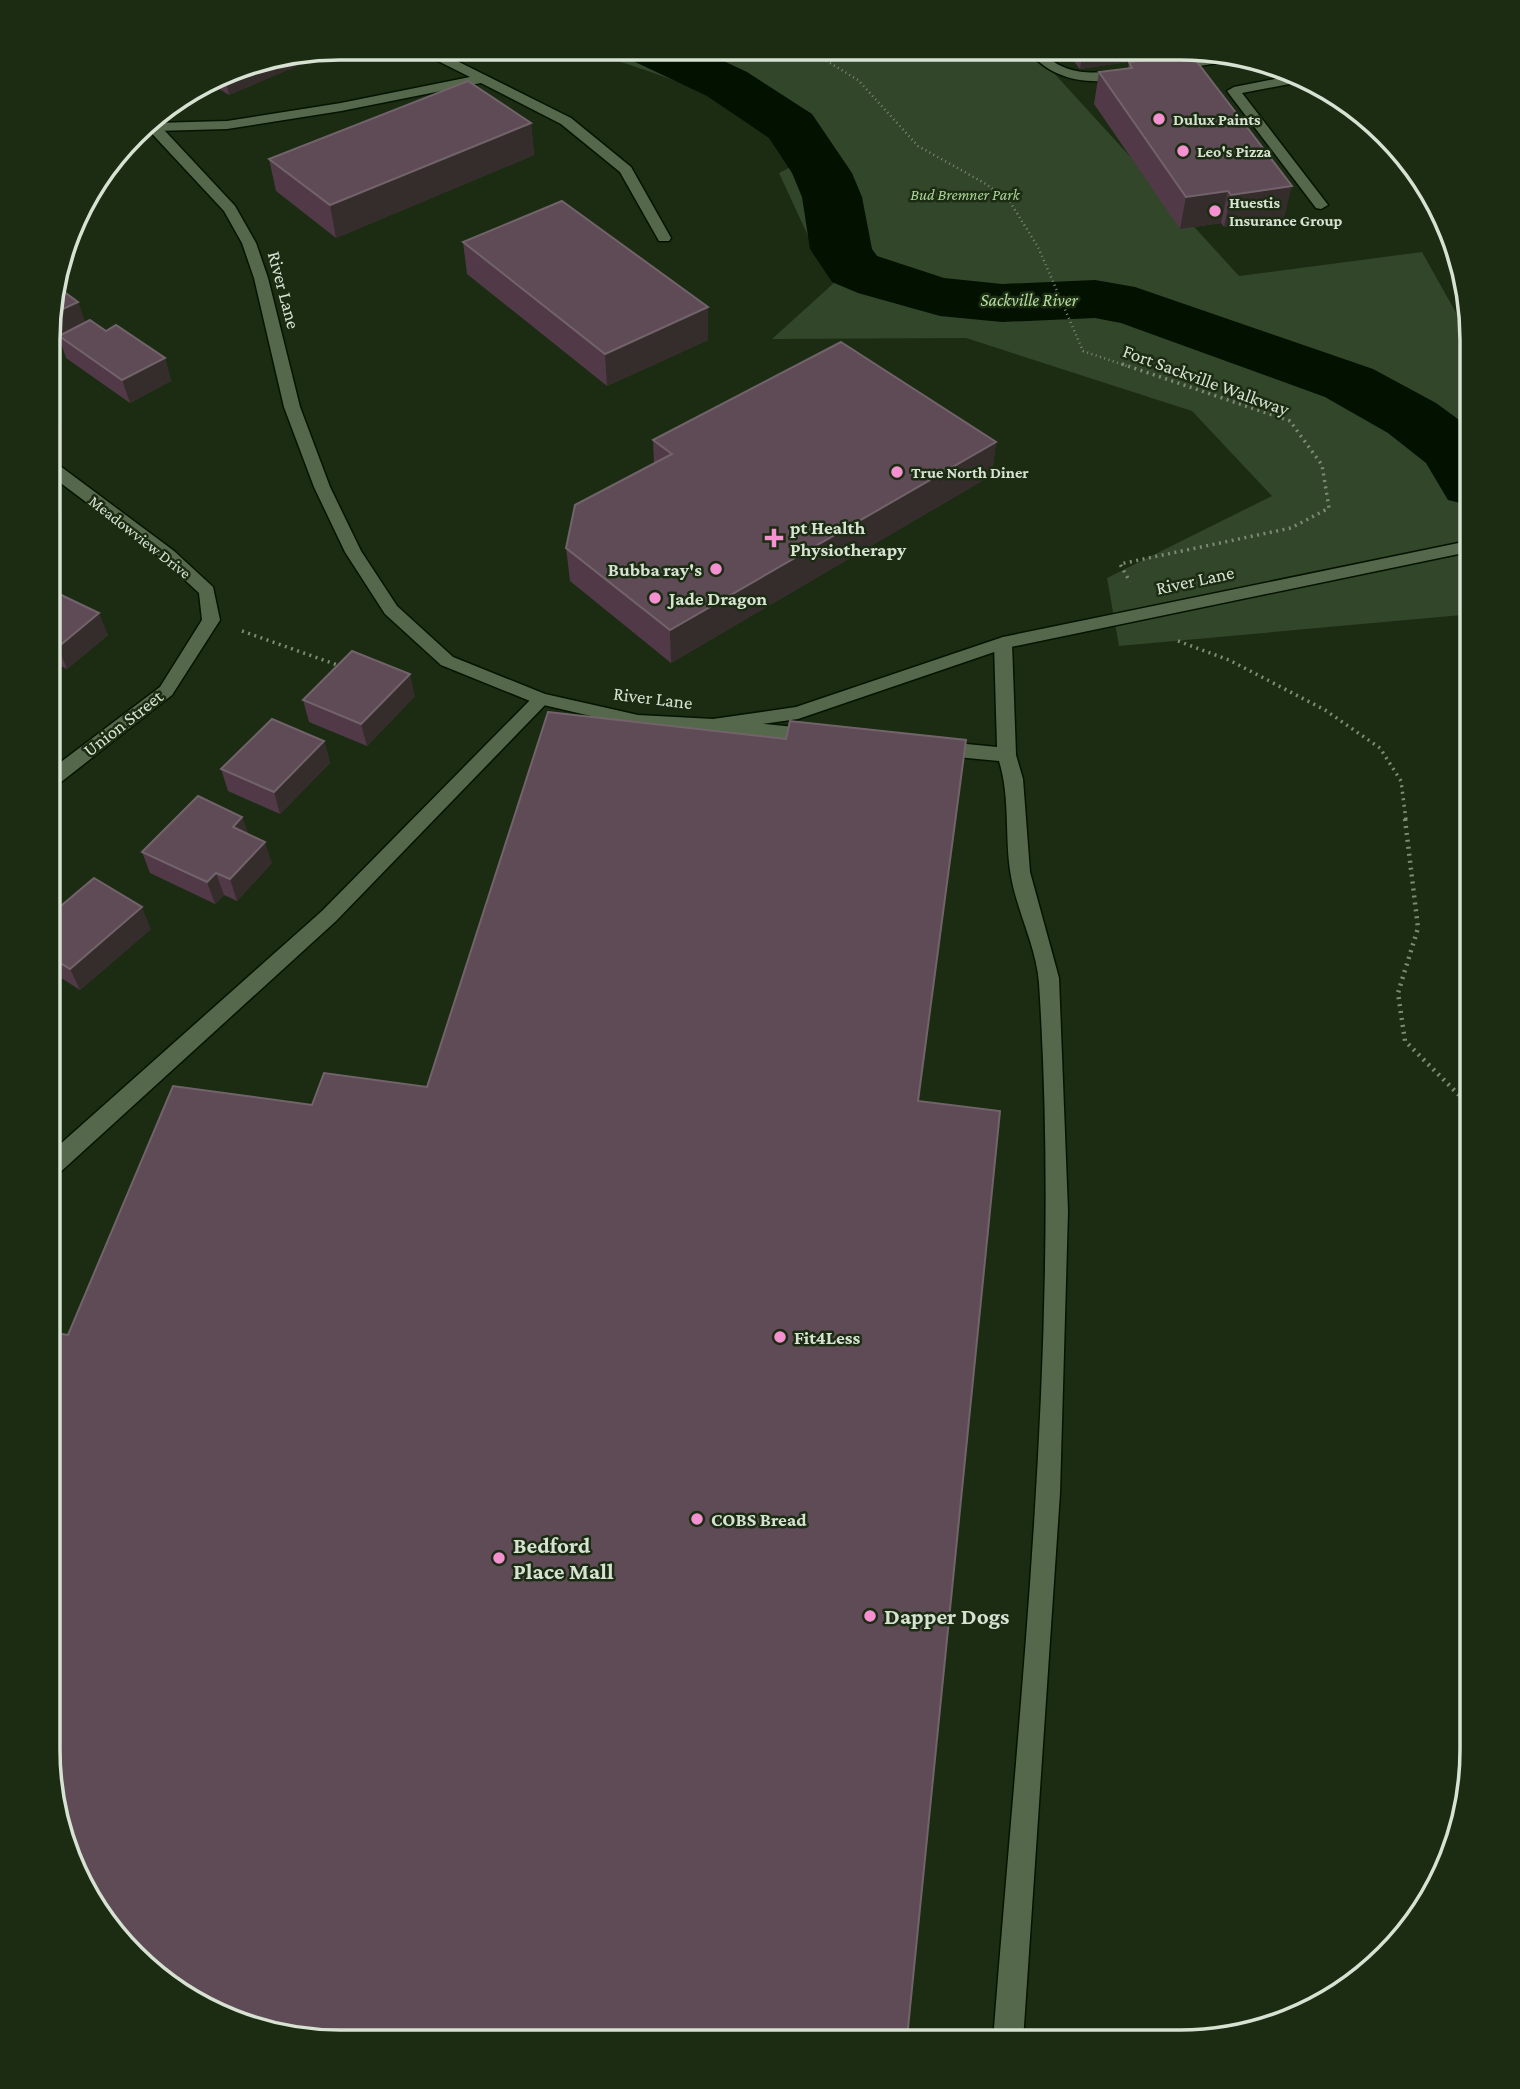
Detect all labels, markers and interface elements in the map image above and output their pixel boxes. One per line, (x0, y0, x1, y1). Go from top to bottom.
marker: Dulux Paints (1151, 111, 1167, 127)
place label: Dulux Paints (1173, 111, 1261, 128)
marker: Leo's Pizza (1175, 143, 1191, 159)
place label: Leo's Pizza (1197, 143, 1272, 160)
park label: Bud Bremner Park (910, 186, 1021, 203)
place label: Huestis Insurance Group (1229, 194, 1343, 229)
marker: Huestis Insurance Group (1207, 203, 1223, 219)
street label: River Lane (264, 249, 304, 331)
water label: Sackville River (980, 290, 1079, 310)
street label: Fort Sackville Walkway (1120, 340, 1292, 420)
marker: True North Diner (889, 464, 905, 480)
place label: True North Diner (911, 464, 1029, 481)
street label: Meadowview Drive (86, 492, 194, 582)
place label: pt Health Physiotherapy (790, 517, 907, 560)
marker: pt Health Physiotherapy (764, 528, 784, 548)
place label: Bubba ray's (608, 559, 702, 580)
marker: Bubba ray's (708, 561, 724, 577)
street label: River Lane (1154, 561, 1236, 599)
place label: Jade Dragon (667, 588, 767, 609)
marker: Jade Dragon (647, 590, 663, 606)
street label: River Lane (612, 683, 694, 713)
street label: Union Street (79, 685, 168, 761)
place label: Fit4Less (794, 1327, 861, 1348)
marker: Fit4Less (772, 1329, 788, 1345)
place label: COBS Bread (711, 1509, 807, 1530)
marker: COBS Bread (689, 1511, 705, 1527)
place label: Bedford Place Mall (513, 1532, 614, 1584)
marker: Bedford Place Mall (491, 1550, 507, 1566)
place label: Dapper Dogs (884, 1603, 1010, 1629)
marker: Dapper Dogs (862, 1608, 878, 1624)

